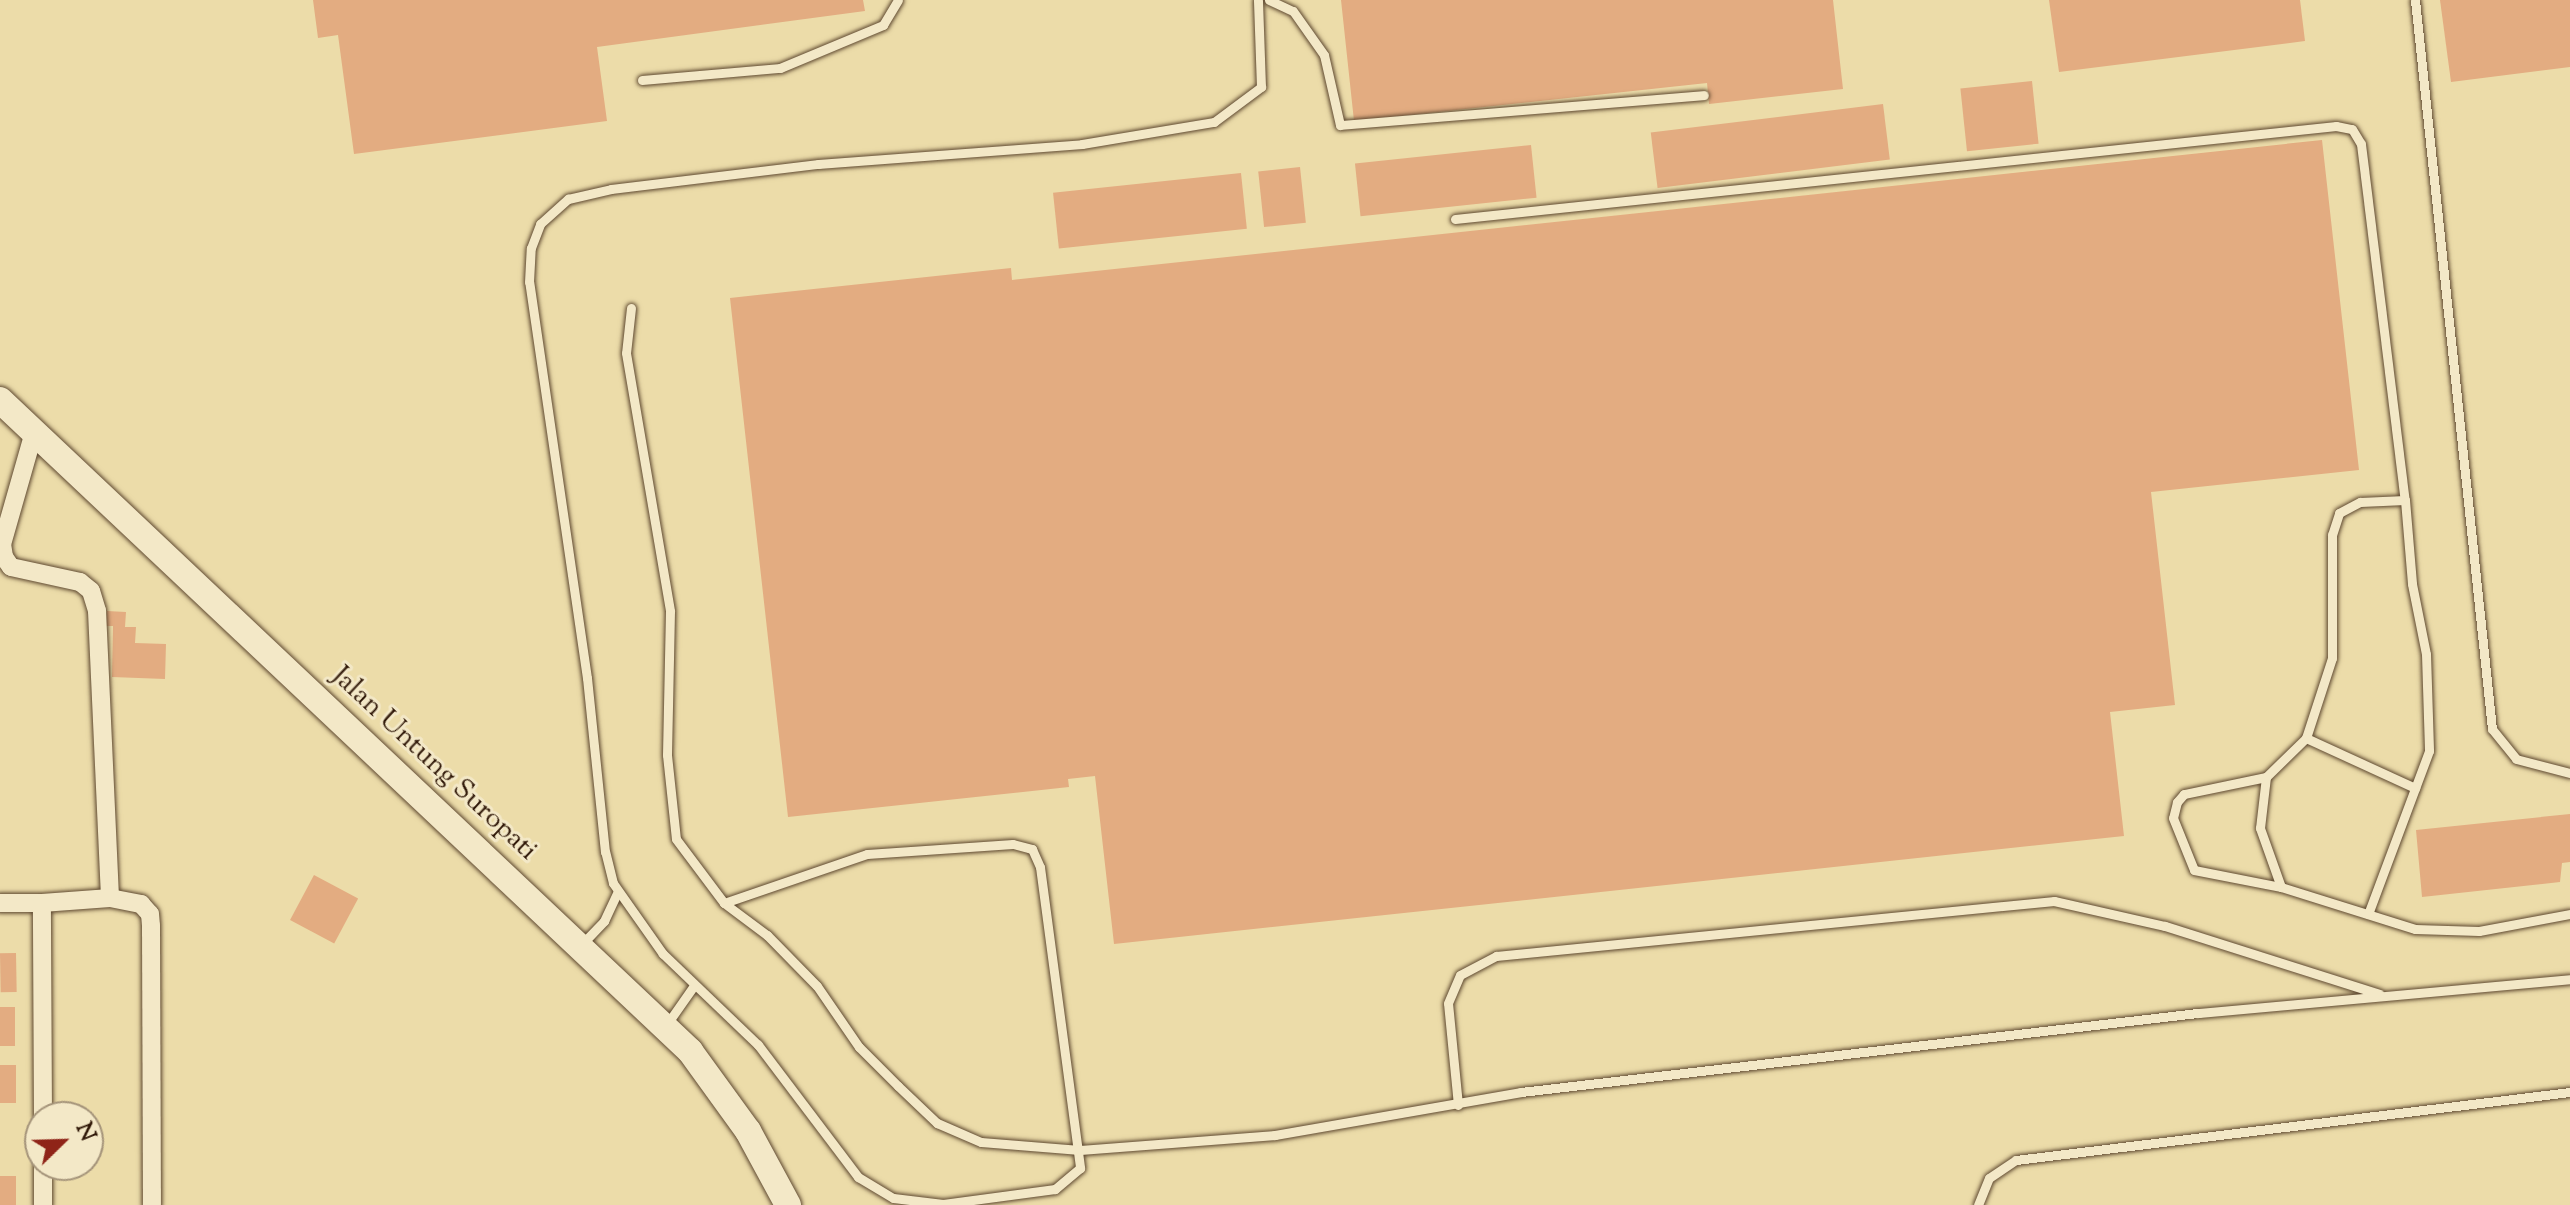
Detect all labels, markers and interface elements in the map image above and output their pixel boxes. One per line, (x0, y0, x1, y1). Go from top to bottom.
street label: Jalan Untung Suropati (324, 660, 544, 868)
north arrow (24, 1101, 104, 1181)
text: N (66, 1118, 102, 1147)

